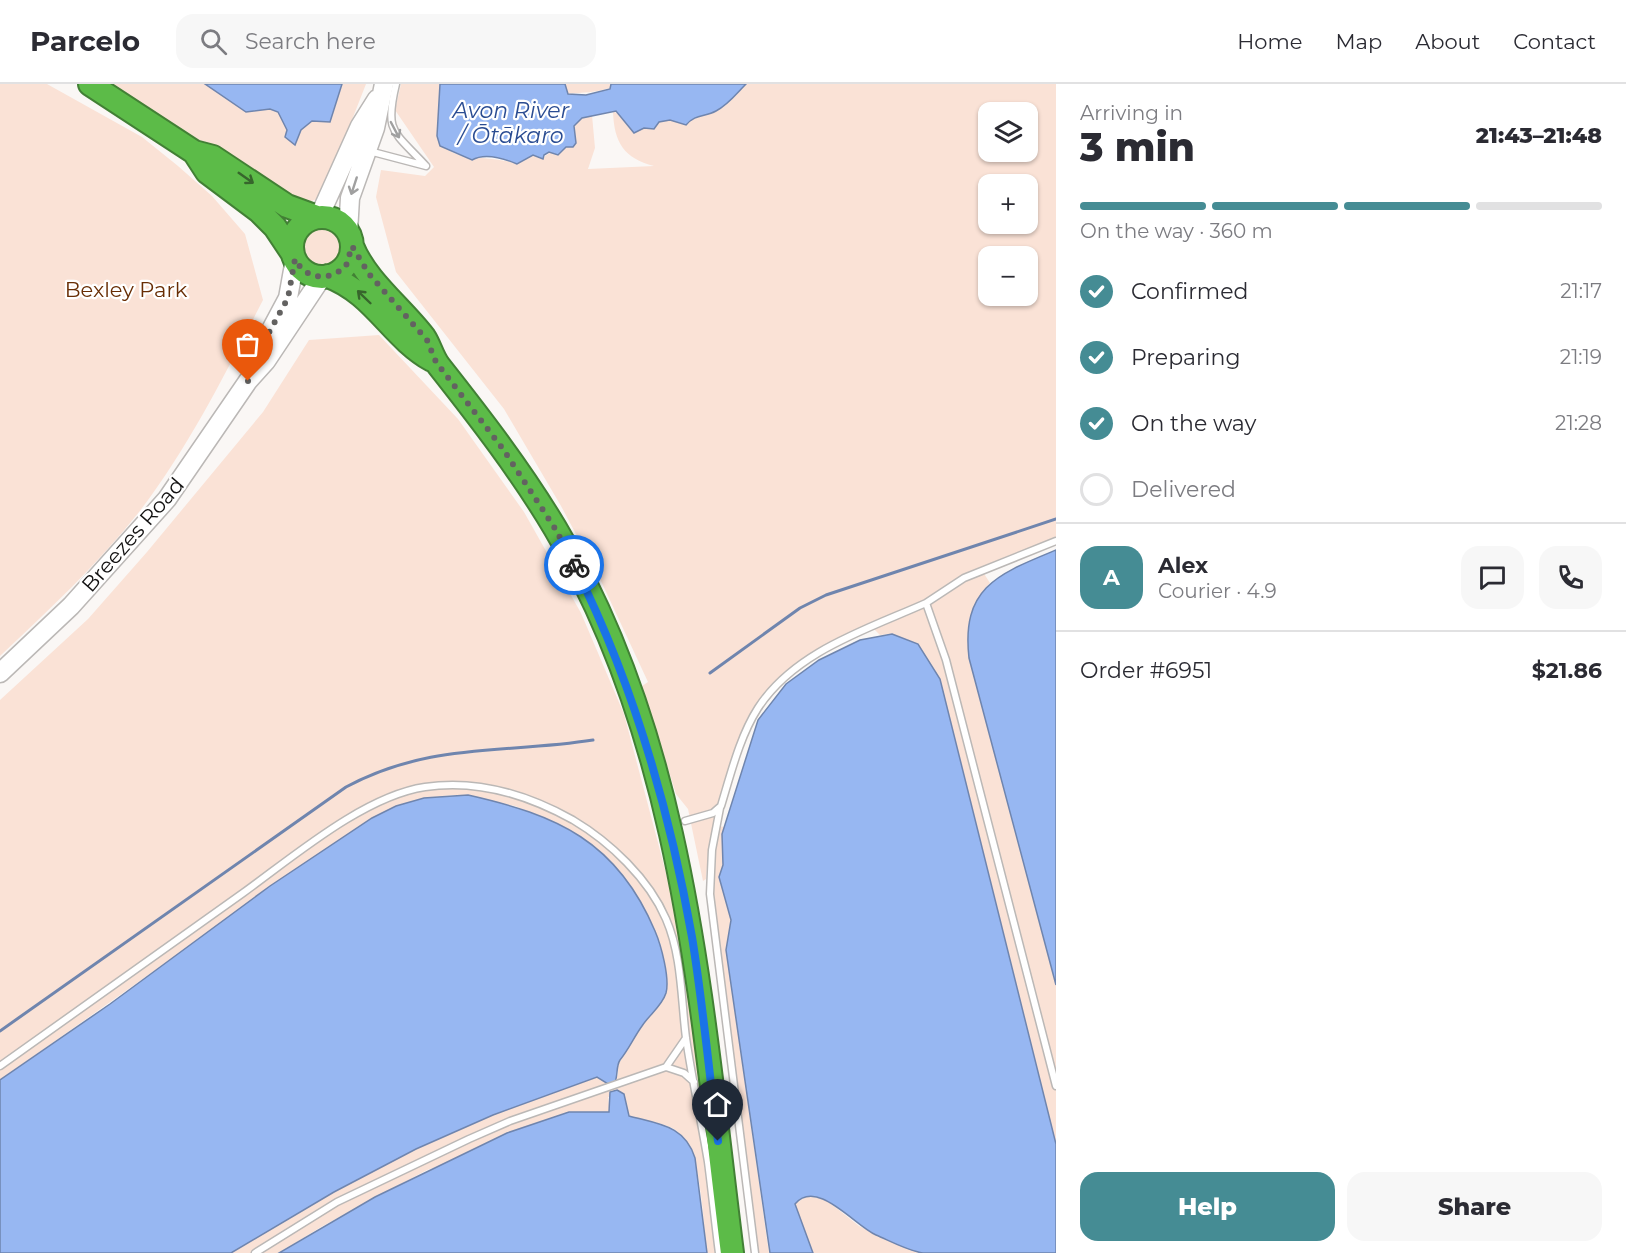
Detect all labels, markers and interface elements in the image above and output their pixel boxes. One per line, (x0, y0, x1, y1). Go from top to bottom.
search box (176, 14, 596, 68)
text: Parcelo (30, 24, 140, 58)
icon: search (197, 25, 230, 58)
text: Search here (245, 28, 376, 55)
text: Home (1237, 29, 1302, 54)
text: Map (1335, 29, 1382, 54)
text: About (1415, 29, 1480, 54)
text: Contact (1513, 29, 1596, 54)
water label: Avon River / Ōtākaro (451, 97, 571, 149)
text: Arriving in (1080, 101, 1183, 125)
map controls (978, 102, 1038, 306)
button: layers (978, 102, 1038, 162)
one-way arrow (390, 120, 402, 138)
text: 21:43–21:48 (1476, 122, 1602, 149)
text: 3 min (1080, 123, 1195, 171)
one-way arrow (237, 172, 253, 184)
button: + (978, 174, 1038, 234)
one-way arrow (348, 176, 359, 195)
text: On the way · 360 m (1080, 219, 1273, 243)
button: − (978, 246, 1038, 306)
icon: check (1080, 275, 1113, 308)
park label: Bexley Park (65, 277, 188, 302)
text: Confirmed (1131, 278, 1248, 305)
text: 21:17 (1560, 279, 1602, 303)
one-way arrow (356, 290, 371, 304)
pin (222, 319, 273, 381)
icon: bag (231, 328, 264, 361)
icon: check (1080, 341, 1113, 374)
text: Preparing (1131, 344, 1240, 371)
text: 21:19 (1560, 345, 1602, 369)
icon: check (1080, 407, 1113, 440)
text: On the way (1131, 410, 1256, 437)
text: 21:28 (1555, 411, 1602, 435)
street label: Breezes Road (76, 472, 189, 597)
text: Delivered (1131, 476, 1236, 503)
courier (544, 535, 604, 595)
button: chat (1461, 546, 1524, 609)
button: phone (1539, 546, 1602, 609)
icon: bike (558, 549, 591, 582)
text: Alex (1158, 552, 1208, 579)
text: A (1103, 564, 1120, 591)
text: Courier · 4.9 (1158, 579, 1277, 603)
text: Order #6951 (1080, 657, 1212, 684)
text: $21.86 (1532, 657, 1602, 684)
pin (692, 1079, 743, 1141)
icon: home (701, 1088, 734, 1121)
button: Help (1080, 1172, 1335, 1241)
button: Share (1347, 1172, 1602, 1241)

